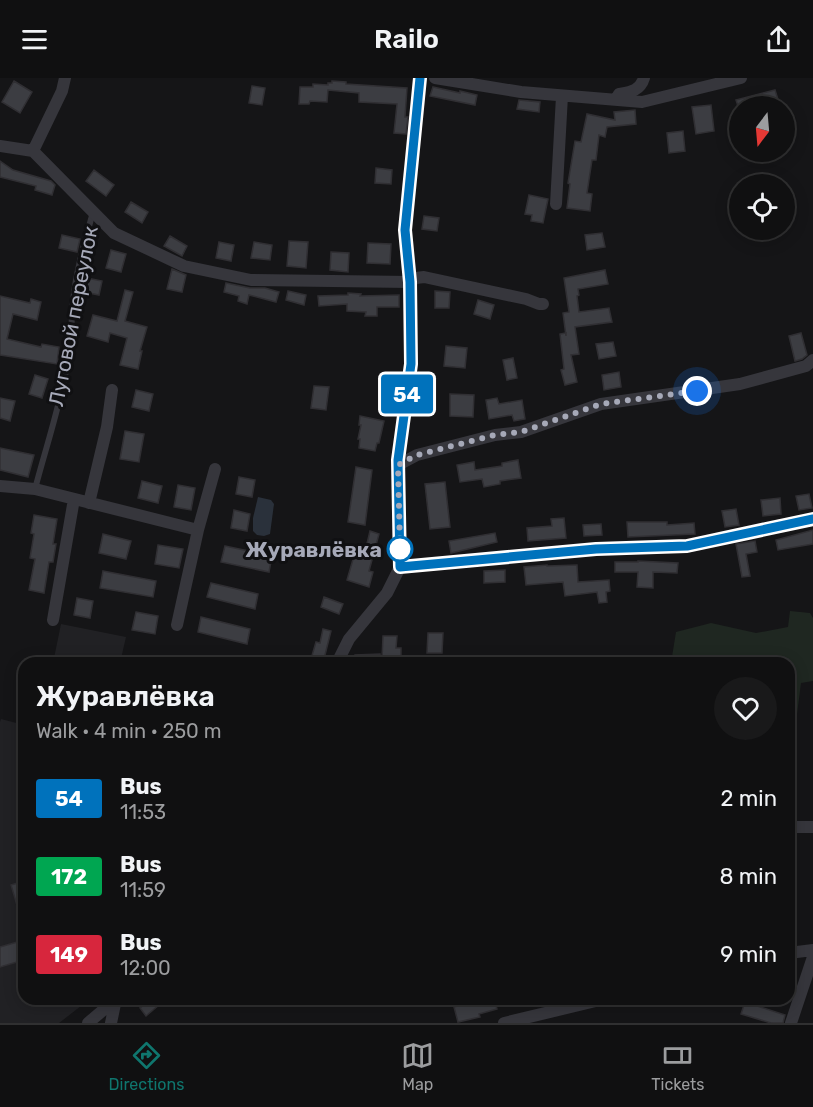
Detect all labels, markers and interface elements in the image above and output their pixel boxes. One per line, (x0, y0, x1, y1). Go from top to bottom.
icon: menu (18, 23, 51, 56)
text: Railo (374, 23, 439, 55)
icon: share (762, 23, 795, 56)
north arrow (729, 96, 795, 162)
map controls (729, 96, 795, 240)
button: locate (729, 174, 795, 240)
street label: Луговой переулок (43, 224, 103, 408)
line badge: 54 (380, 374, 434, 414)
your location (682, 376, 712, 406)
text: 54 (393, 382, 421, 407)
marker: Журавлёвка (387, 536, 413, 562)
place label: Журавлёвка (245, 537, 382, 562)
button: heart (714, 677, 777, 740)
text: Журавлёвка (36, 680, 215, 713)
text: Walk · 4 min · 250 m (36, 719, 221, 743)
text: Bus (120, 773, 162, 800)
text: 2 min (720, 785, 777, 812)
text: 54 (55, 786, 83, 811)
text: 11:53 (120, 800, 166, 824)
text: Bus (120, 851, 162, 878)
text: 8 min (719, 863, 777, 890)
text: 172 (51, 864, 87, 889)
text: 11:59 (120, 878, 166, 902)
text: Bus (120, 929, 162, 956)
text: 9 min (720, 941, 777, 968)
text: 149 (50, 942, 88, 967)
text: 12:00 (120, 956, 171, 980)
tab: Directions (109, 1039, 184, 1094)
tab: Map (401, 1039, 434, 1094)
tab: Tickets (651, 1039, 704, 1094)

